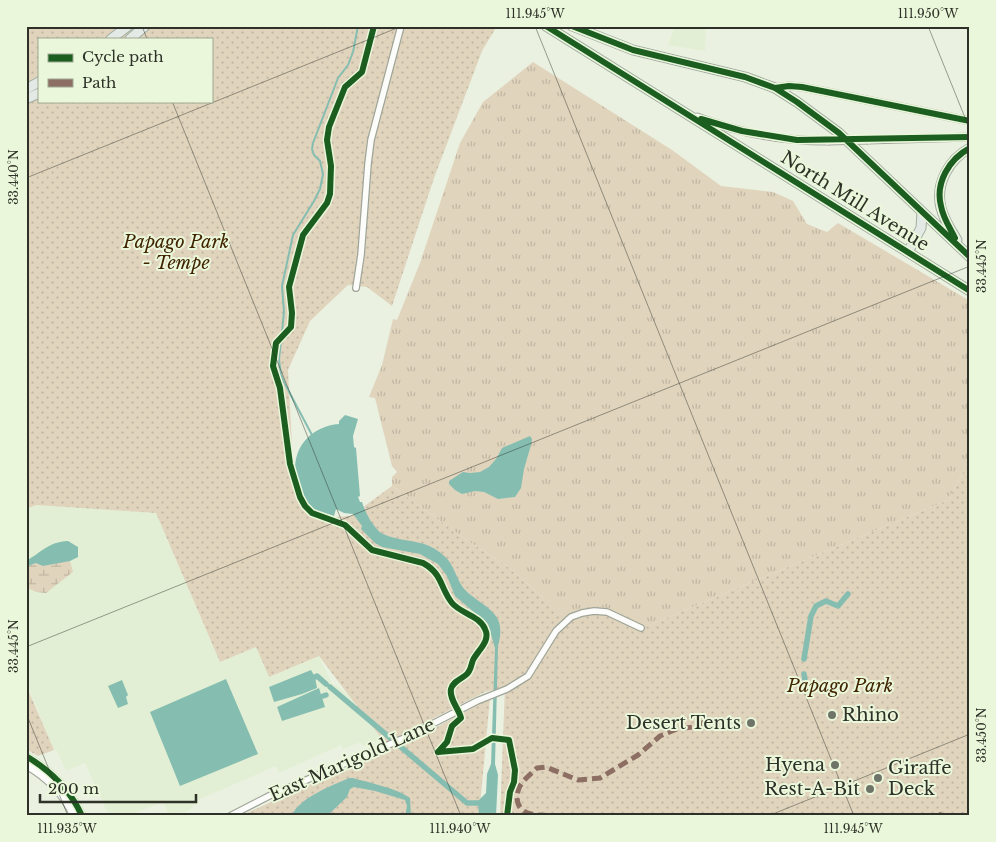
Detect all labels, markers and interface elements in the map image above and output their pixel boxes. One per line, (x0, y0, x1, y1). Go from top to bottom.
text: 111.945°W (505, 6, 565, 21)
text: 111.950°W (898, 6, 959, 21)
legend (38, 38, 212, 102)
text: Cycle path (82, 47, 164, 66)
text: Path (82, 73, 116, 92)
street label: North Mill Avenue (777, 146, 933, 256)
text: 33.440°N (6, 149, 21, 205)
park label: Papago Park - Tempe (122, 231, 229, 274)
text: 33.445°N (974, 239, 989, 293)
text: 33.445°N (6, 619, 21, 673)
park label: Papago Park (786, 675, 893, 697)
place label: Rhino (842, 704, 899, 726)
text: 33.450°N (974, 707, 989, 763)
marker: Rhino (826, 709, 838, 721)
place label: Desert Tents (626, 712, 741, 734)
street label: East Marigold Lane (266, 714, 438, 806)
marker: Desert Tents (745, 717, 757, 729)
place label: Hyena (765, 754, 825, 776)
place label: Giraffe Deck (888, 757, 952, 800)
marker: Hyena (829, 759, 841, 771)
scale bar (40, 772, 196, 804)
marker: Giraffe Deck (872, 772, 884, 784)
place label: Rest-A-Bit (764, 778, 860, 800)
text: 200 m (48, 779, 99, 798)
marker: Rest-A-Bit (864, 783, 876, 795)
text: 111.935°W (37, 821, 98, 836)
text: 111.940°W (430, 821, 491, 836)
text: 111.945°W (823, 821, 883, 836)

